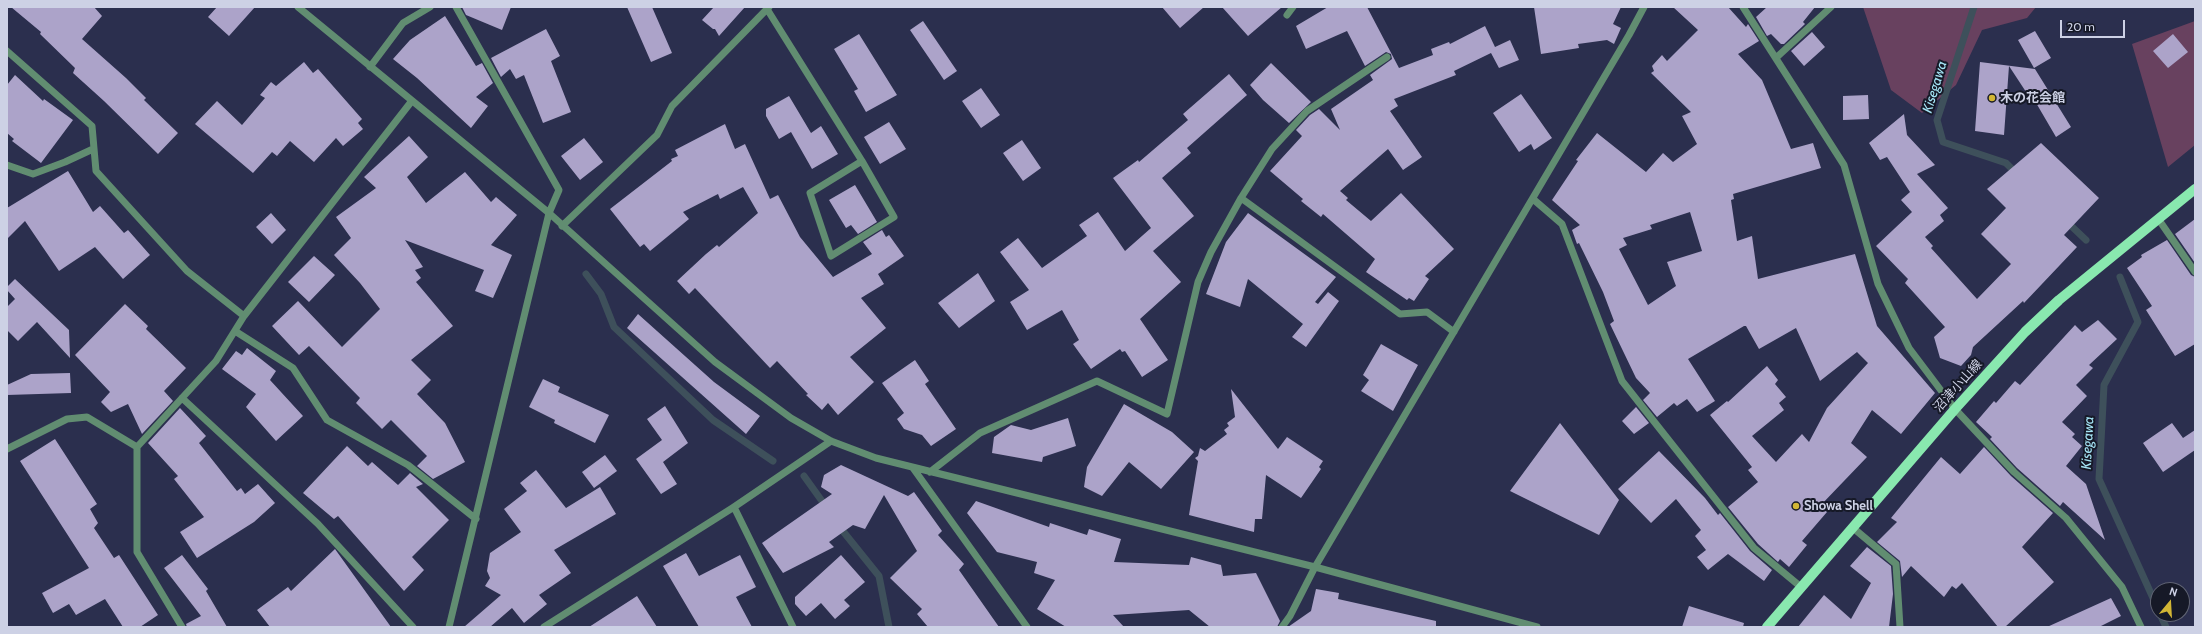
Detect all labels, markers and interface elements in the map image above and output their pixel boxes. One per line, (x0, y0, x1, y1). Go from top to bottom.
scale bar (2062, 12, 2127, 38)
text: 20 m (2067, 19, 2095, 34)
water label: Kisegawa (1919, 59, 1951, 115)
place label: 木の花会館 (2000, 90, 2065, 106)
marker: 木の花会館 (1987, 93, 1997, 103)
street label: 沼津小山線 (1930, 357, 1986, 415)
water label: Kisegawa (2078, 416, 2098, 470)
place label: Showa Shell (1804, 498, 1873, 514)
marker: Showa Shell (1791, 501, 1801, 511)
north arrow (2150, 582, 2190, 622)
text: N (2168, 584, 2179, 599)

